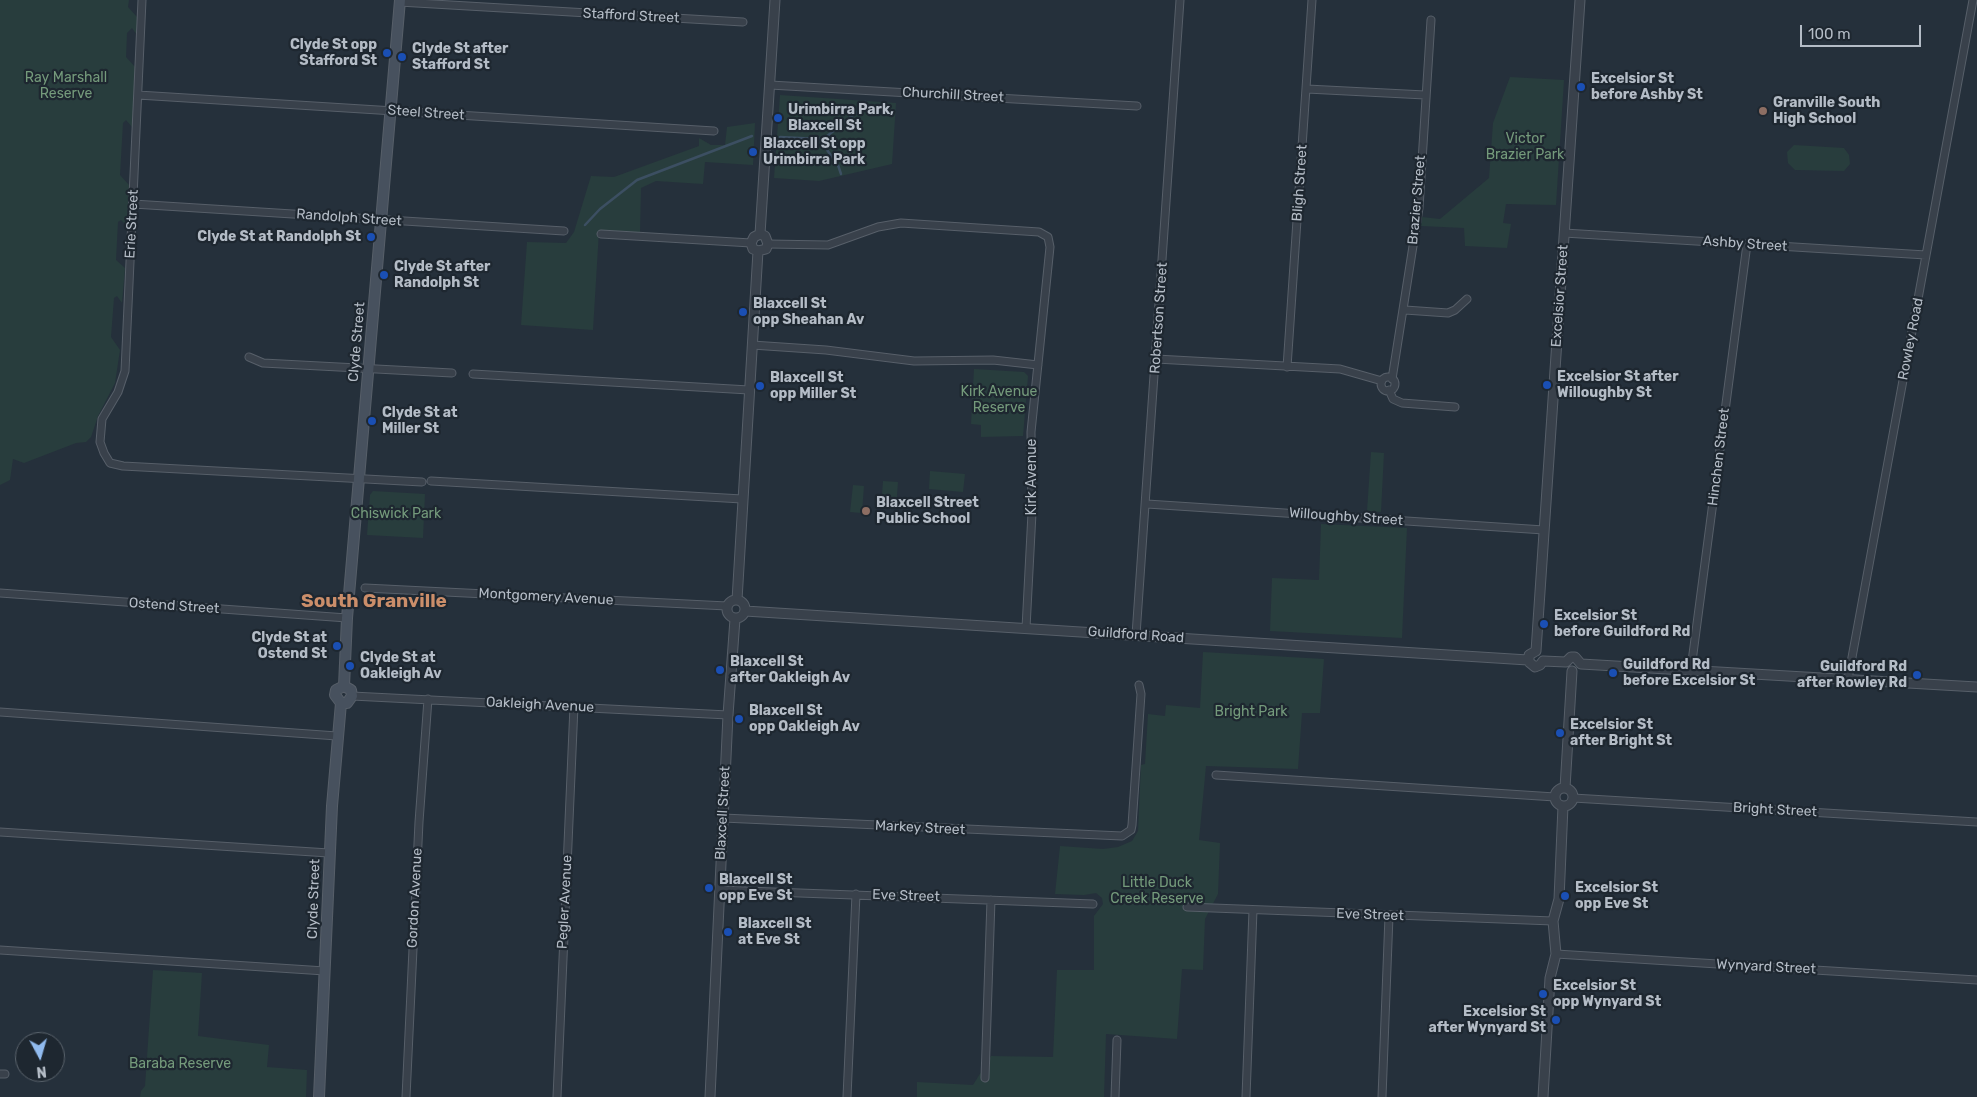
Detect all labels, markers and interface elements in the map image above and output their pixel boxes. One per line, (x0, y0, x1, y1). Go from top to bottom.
street label: Stafford Street (582, 5, 680, 27)
scale bar (1802, 15, 1923, 47)
text: 100 m (1808, 25, 1850, 43)
place label: Clyde St opp Stafford St (290, 37, 377, 70)
place label: Clyde St after Stafford St (412, 41, 508, 74)
marker: Clyde St opp Stafford St (381, 47, 393, 59)
marker: Clyde St after Stafford St (396, 51, 408, 63)
park label: Ray Marshall Reserve (25, 70, 107, 102)
place label: Excelsior St before Ashby St (1591, 71, 1703, 104)
marker: Excelsior St before Ashby St (1575, 81, 1587, 93)
street label: Churchill Street (902, 84, 1004, 106)
place label: Granville South High School (1773, 95, 1880, 128)
street label: Steel Street (387, 102, 465, 124)
place label: Urimbirra Park, Blaxcell St (788, 102, 894, 134)
marker: Granville South High School (1757, 105, 1769, 117)
marker: Urimbirra Park, Blaxcell St (772, 112, 784, 124)
park label: Victor Brazier Park (1486, 131, 1564, 164)
place label: Blaxcell St opp Urimbirra Park (763, 136, 866, 168)
street label: Bligh Street (1289, 144, 1311, 222)
marker: Blaxcell St opp Urimbirra Park (747, 146, 759, 158)
street label: Brazier Street (1405, 155, 1429, 245)
street label: Erie Street (122, 189, 142, 259)
street label: Randolph Street (296, 206, 402, 230)
place label: Clyde St at Randolph St (197, 229, 361, 245)
marker: Clyde St at Randolph St (365, 231, 377, 243)
street label: Ashby Street (1702, 233, 1788, 255)
street label: Excelsior Street (1548, 244, 1572, 348)
place label: Clyde St after Randolph St (394, 259, 490, 292)
street label: Robertson Street (1147, 262, 1171, 374)
marker: Clyde St after Randolph St (378, 269, 390, 281)
place label: Blaxcell St opp Sheahan Av (753, 296, 864, 328)
street label: Rowley Road (1895, 296, 1927, 382)
street label: Clyde Street (345, 301, 369, 383)
marker: Blaxcell St opp Sheahan Av (737, 306, 749, 318)
place label: Excelsior St after Willoughby St (1557, 369, 1679, 402)
place label: Blaxcell St opp Miller St (770, 370, 856, 402)
marker: Excelsior St after Willoughby St (1541, 379, 1553, 391)
marker: Blaxcell St opp Miller St (754, 380, 766, 392)
park label: Kirk Avenue Reserve (961, 384, 1037, 417)
place label: Clyde St at Miller St (382, 405, 458, 438)
street label: Hinchen Street (1705, 407, 1733, 507)
marker: Clyde St at Miller St (366, 415, 378, 427)
street label: Kirk Avenue (1024, 439, 1040, 515)
place label: Blaxcell Street Public School (876, 495, 979, 528)
marker: Blaxcell Street Public School (860, 505, 872, 517)
street label: Willoughby Street (1288, 505, 1404, 529)
park label: Chiswick Park (351, 506, 441, 522)
street label: Montgomery Avenue (478, 585, 614, 609)
district label: South Granville (301, 591, 447, 613)
street label: Ostend Street (128, 594, 220, 618)
place label: Excelsior St before Guildford Rd (1554, 608, 1690, 640)
marker: Excelsior St before Guildford Rd (1538, 618, 1550, 630)
street label: Guildford Road (1087, 623, 1185, 647)
place label: Clyde St at Ostend St (251, 630, 327, 662)
marker: Clyde St at Ostend St (331, 640, 343, 652)
place label: Clyde St at Oakleigh Av (360, 650, 442, 682)
place label: Blaxcell St after Oakleigh Av (730, 654, 850, 686)
place label: Guildford Rd before Excelsior St (1623, 657, 1755, 690)
place label: Guildford Rd after Rowley Rd (1797, 659, 1907, 692)
marker: Clyde St at Oakleigh Av (344, 660, 356, 672)
marker: Blaxcell St after Oakleigh Av (714, 664, 726, 676)
marker: Guildford Rd before Excelsior St (1607, 667, 1619, 679)
marker: Guildford Rd after Rowley Rd (1911, 669, 1923, 681)
street label: Oakleigh Avenue (485, 694, 595, 716)
place label: Blaxcell St opp Oakleigh Av (749, 703, 860, 736)
park label: Bright Park (1215, 704, 1287, 720)
marker: Blaxcell St opp Oakleigh Av (733, 713, 745, 725)
place label: Excelsior St after Bright St (1570, 717, 1672, 750)
marker: Excelsior St after Bright St (1554, 727, 1566, 739)
street label: Blaxcell Street (712, 766, 734, 860)
street label: Bright Street (1733, 799, 1817, 821)
street label: Markey Street (874, 817, 966, 839)
street label: Gordon Avenue (404, 848, 426, 948)
street label: Pegler Avenue (554, 855, 576, 949)
street label: Clyde Street (304, 859, 324, 939)
place label: Blaxcell St opp Eve St (719, 872, 792, 904)
park label: Little Duck Creek Reserve (1110, 875, 1204, 908)
place label: Excelsior St opp Eve St (1575, 880, 1658, 912)
marker: Blaxcell St opp Eve St (703, 882, 715, 894)
street label: Eve Street (872, 886, 940, 906)
marker: Excelsior St opp Eve St (1559, 890, 1571, 902)
street label: Eve Street (1336, 905, 1404, 925)
place label: Blaxcell St at Eve St (738, 916, 811, 949)
marker: Blaxcell St at Eve St (722, 926, 734, 938)
street label: Wynyard Street (1716, 956, 1816, 978)
place label: Excelsior St opp Wynyard St (1553, 978, 1661, 1010)
marker: Excelsior St opp Wynyard St (1537, 988, 1549, 1000)
place label: Excelsior St after Wynyard St (1428, 1004, 1546, 1036)
marker: Excelsior St after Wynyard St (1550, 1014, 1562, 1026)
north arrow (15, 1032, 65, 1082)
park label: Baraba Reserve (129, 1056, 231, 1072)
text: N (36, 1062, 47, 1080)

